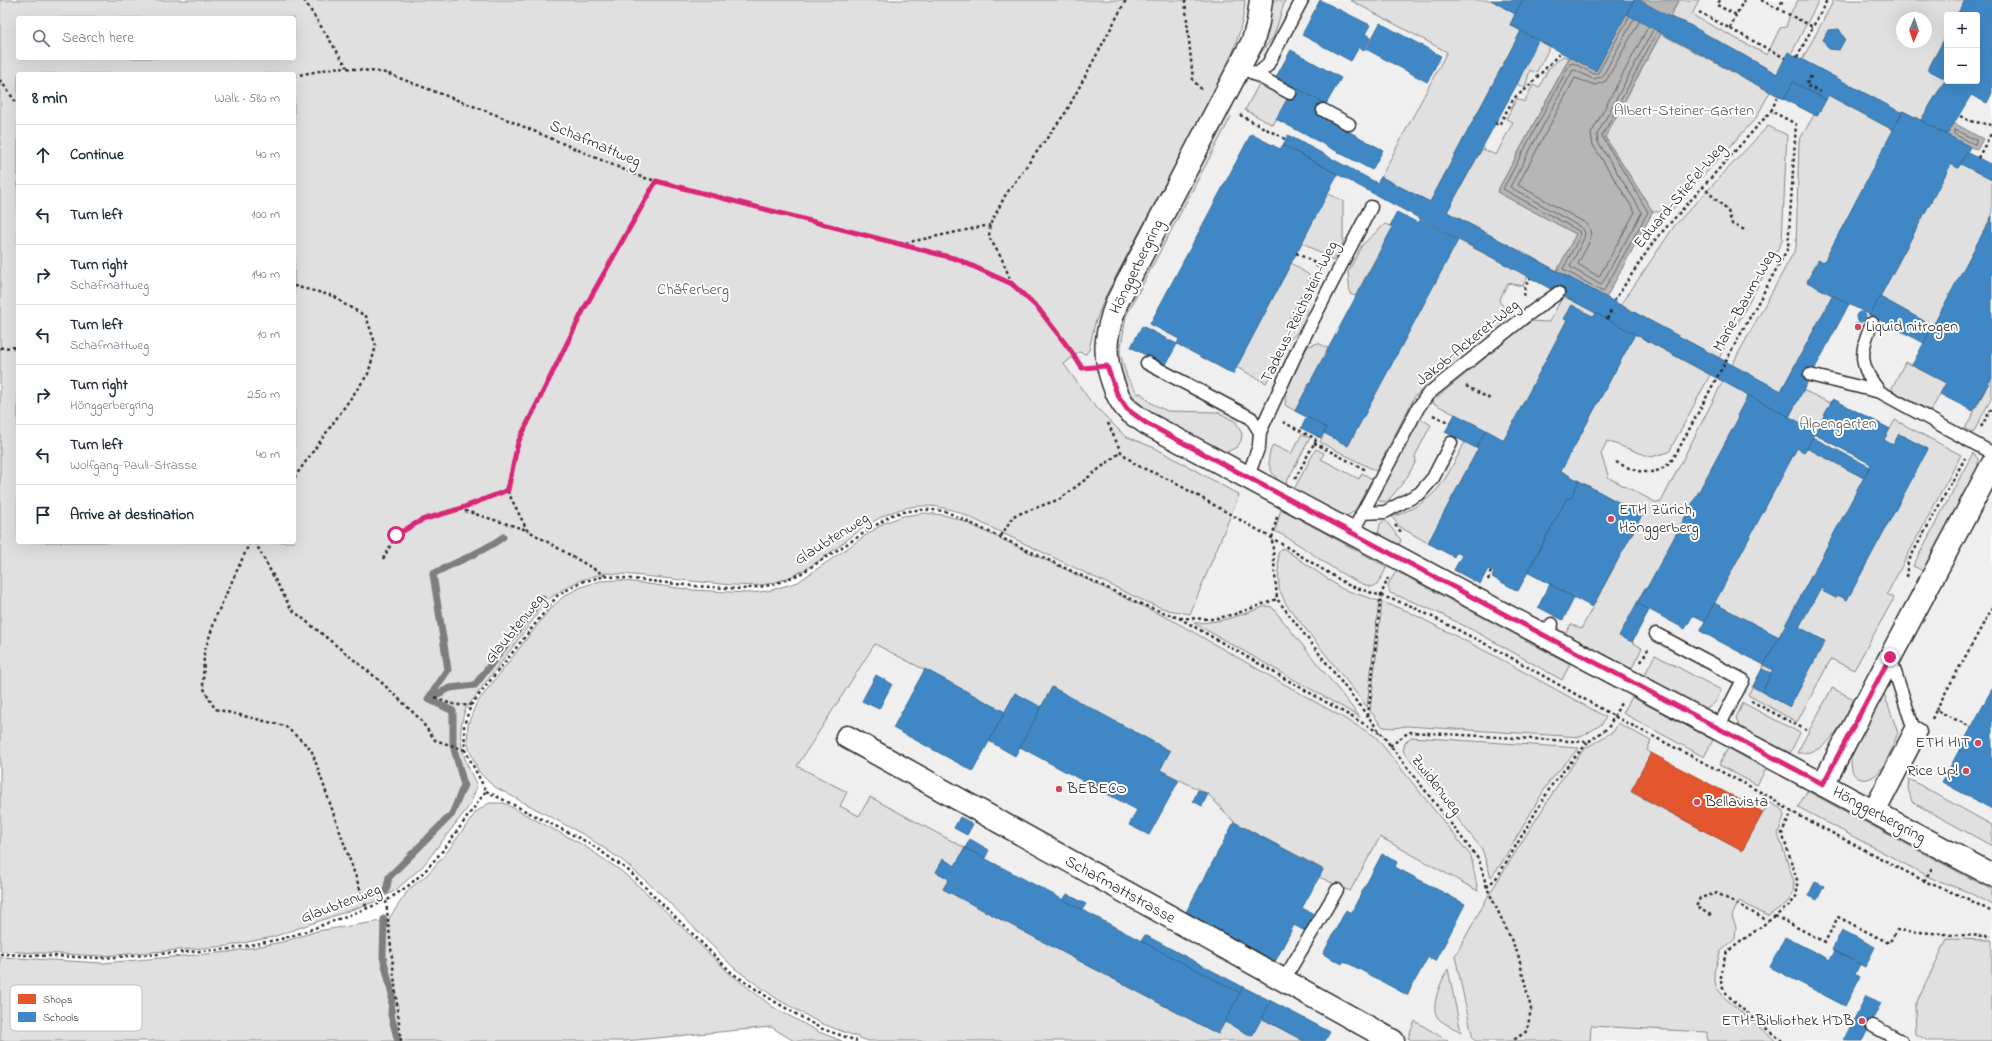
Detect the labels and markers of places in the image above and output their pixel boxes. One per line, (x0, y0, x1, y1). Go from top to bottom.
place label: Liquid nitrogen (1866, 315, 1958, 339)
marker: Liquid nitrogen (1853, 322, 1863, 332)
place label: ETH Zürich, Hönggerberg (1619, 498, 1699, 540)
marker: ETH Zürich, Hönggerberg (1606, 514, 1616, 524)
place label: ETH HIT (1916, 731, 1970, 755)
marker: ETH HIT (1973, 738, 1983, 748)
place label: Rice Up! (1907, 759, 1959, 783)
marker: Rice Up! (1961, 766, 1971, 776)
place label: BEBECO (1066, 777, 1127, 801)
marker: BEBECO (1054, 784, 1064, 794)
place label: Bellavista (1704, 790, 1768, 814)
marker: Bellavista (1692, 797, 1702, 807)
place label: ETH-Bibliothek HDB (1721, 1009, 1854, 1033)
marker: ETH-Bibliothek HDB (1857, 1016, 1867, 1026)

